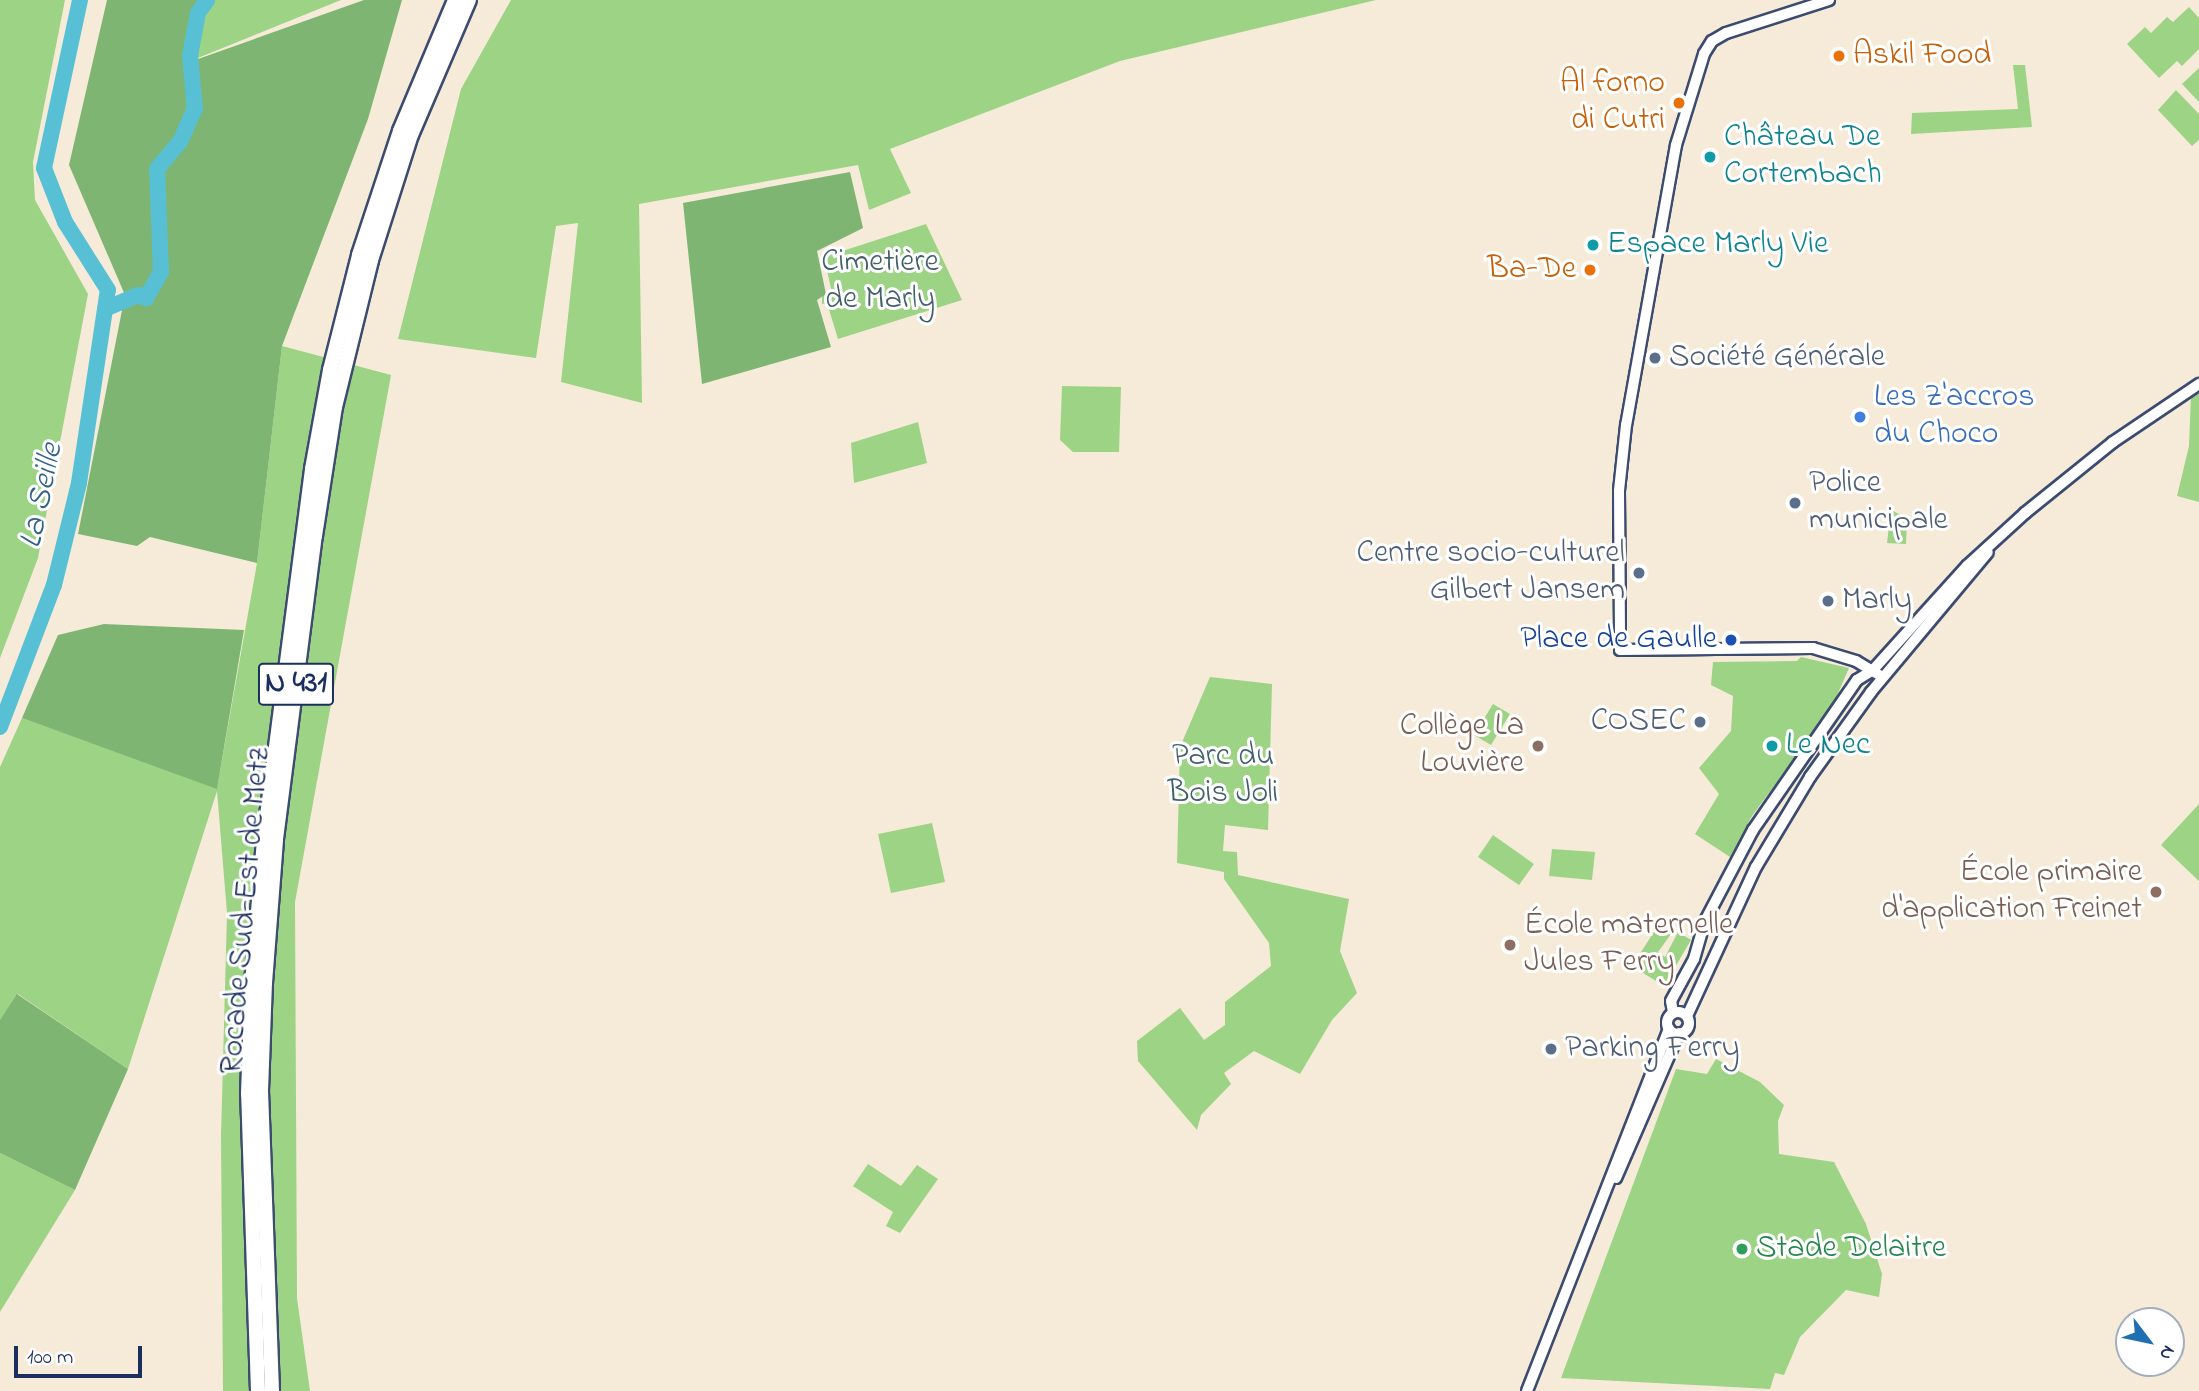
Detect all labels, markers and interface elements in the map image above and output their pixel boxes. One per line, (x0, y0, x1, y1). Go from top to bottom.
place label: Askil Food (1853, 37, 1991, 75)
marker: Askil Food (1831, 48, 1847, 64)
place label: Al forno di Cutri (1560, 66, 1665, 141)
marker: Al forno di Cutri (1671, 95, 1687, 111)
place label: Château De Cortembach (1724, 120, 1882, 195)
marker: Château De Cortembach (1702, 149, 1718, 165)
place label: Espace Marly Vie (1607, 226, 1828, 264)
marker: Espace Marly Vie (1585, 237, 1601, 253)
park label: Cimetière de Marly (821, 245, 939, 320)
place label: Ba-De (1487, 251, 1576, 289)
marker: Ba-De (1582, 262, 1598, 278)
place label: Société Générale (1669, 339, 1885, 377)
marker: Société Générale (1647, 350, 1663, 366)
place label: Les Z'accros du Choco (1874, 380, 2035, 455)
marker: Les Z'accros du Choco (1852, 409, 1868, 425)
water label: La Seille (13, 440, 73, 552)
place label: Police municipale (1809, 466, 1948, 541)
marker: Police municipale (1787, 495, 1803, 511)
place label: Centre socio-culturel Gilbert Jansem (1356, 536, 1625, 611)
marker: Centre socio-culturel Gilbert Jansem (1631, 565, 1647, 581)
place label: Marly (1842, 582, 1912, 620)
marker: Marly (1820, 593, 1836, 609)
place label: Place de Gaulle (1520, 621, 1717, 659)
marker: Place de Gaulle (1723, 632, 1739, 648)
road number: N 431 (258, 657, 334, 710)
place label: COSEC (1591, 703, 1686, 741)
place label: Collège La Louvière (1400, 709, 1524, 784)
marker: COSEC (1692, 714, 1708, 730)
place label: Le Nec (1786, 727, 1870, 765)
marker: Collège La Louvière (1530, 738, 1546, 754)
marker: Le Nec (1764, 738, 1780, 754)
park label: Parc du Bois Joli (1168, 739, 1278, 814)
street label: Rocade Sud-Est de Metz (214, 746, 280, 1076)
place label: École primaire d'application Freinet (1881, 855, 2142, 930)
marker: École primaire d'application Freinet (2148, 884, 2164, 900)
place label: École maternelle Jules Ferry (1524, 908, 1733, 983)
marker: École maternelle Jules Ferry (1502, 937, 1518, 953)
place label: Parking Ferry (1565, 1030, 1739, 1068)
marker: Parking Ferry (1543, 1041, 1559, 1057)
place label: Stade Delaitre (1756, 1230, 1946, 1268)
marker: Stade Delaitre (1734, 1241, 1750, 1257)
north arrow (2115, 1307, 2185, 1377)
scale bar (18, 1332, 145, 1376)
text: N (2152, 1340, 2181, 1365)
text: 100 m (27, 1343, 73, 1373)

